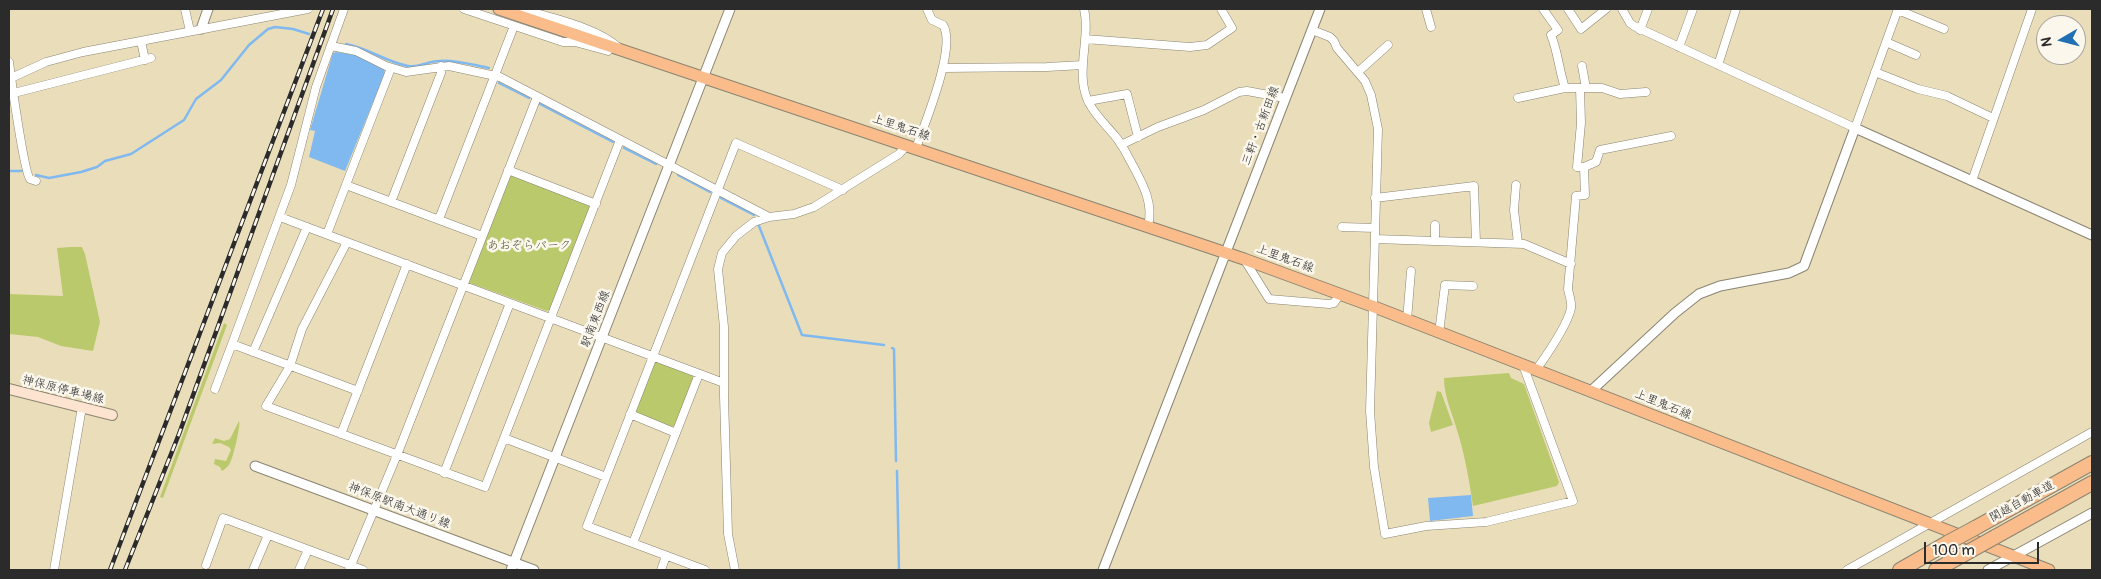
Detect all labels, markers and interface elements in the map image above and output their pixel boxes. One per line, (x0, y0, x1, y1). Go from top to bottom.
north arrow (2036, 15, 2086, 65)
text: N (2038, 36, 2056, 48)
street label: 三軒・古新田線 (1239, 84, 1283, 168)
street label: 上里鬼石線 (870, 112, 932, 144)
park label: あおぞらパーク (487, 239, 571, 253)
street label: 上里鬼石線 (1254, 242, 1316, 276)
street label: 駅南東西線 (579, 288, 613, 350)
street label: 神保原停車場線 (21, 373, 105, 407)
street label: 上里鬼石線 (1632, 387, 1694, 423)
street label: 関越自動車道 (1987, 478, 2057, 526)
street label: 神保原駅南大通り線 (346, 480, 452, 532)
scale bar (1926, 532, 2041, 564)
text: 100 m (1932, 541, 1975, 560)

